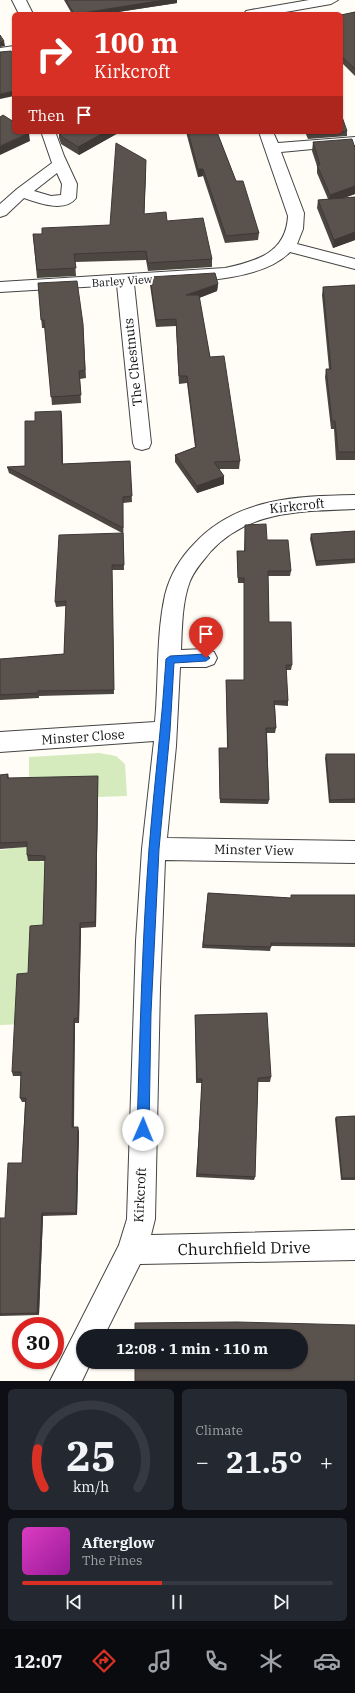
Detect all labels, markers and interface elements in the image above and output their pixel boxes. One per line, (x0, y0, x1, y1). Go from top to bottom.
text: 100 m (94, 24, 178, 61)
icon: right (28, 28, 80, 80)
text: Kirkcroft (94, 60, 170, 83)
icon: arrive (73, 104, 95, 126)
text: Then (28, 106, 65, 125)
street label: Barley View (91, 272, 153, 290)
street label: The Chestnuts (120, 317, 146, 407)
street label: Kirkcroft (269, 495, 326, 517)
pin (189, 617, 223, 658)
icon: arrive (195, 623, 217, 645)
street label: Minster Close (41, 726, 125, 748)
street label: Minster View (214, 841, 294, 859)
position arrow (122, 1109, 164, 1151)
street label: Kirkcroft (130, 1167, 150, 1223)
street label: Churchfield Drive (177, 1237, 311, 1259)
speed limit sign: 30 (12, 1317, 64, 1369)
text: 12:08 · 1 min · 110 m (116, 1339, 268, 1358)
text: Climate (196, 1422, 243, 1439)
text: 25 (66, 1427, 116, 1481)
text: 21.5° (226, 1442, 303, 1481)
text: − (196, 1447, 209, 1476)
text: + (320, 1447, 333, 1476)
text: km/h (73, 1476, 109, 1495)
text: Afterglow (82, 1533, 155, 1552)
text: The Pines (82, 1552, 142, 1569)
icon: previous (63, 1591, 85, 1613)
icon: pause (166, 1591, 188, 1613)
icon: next (270, 1591, 292, 1613)
icon: directions (90, 1647, 118, 1675)
icon: music (146, 1647, 174, 1675)
icon: phone (202, 1647, 230, 1675)
icon: climate (257, 1647, 285, 1675)
icon: car (313, 1647, 341, 1675)
text: 12:07 (14, 1650, 63, 1673)

